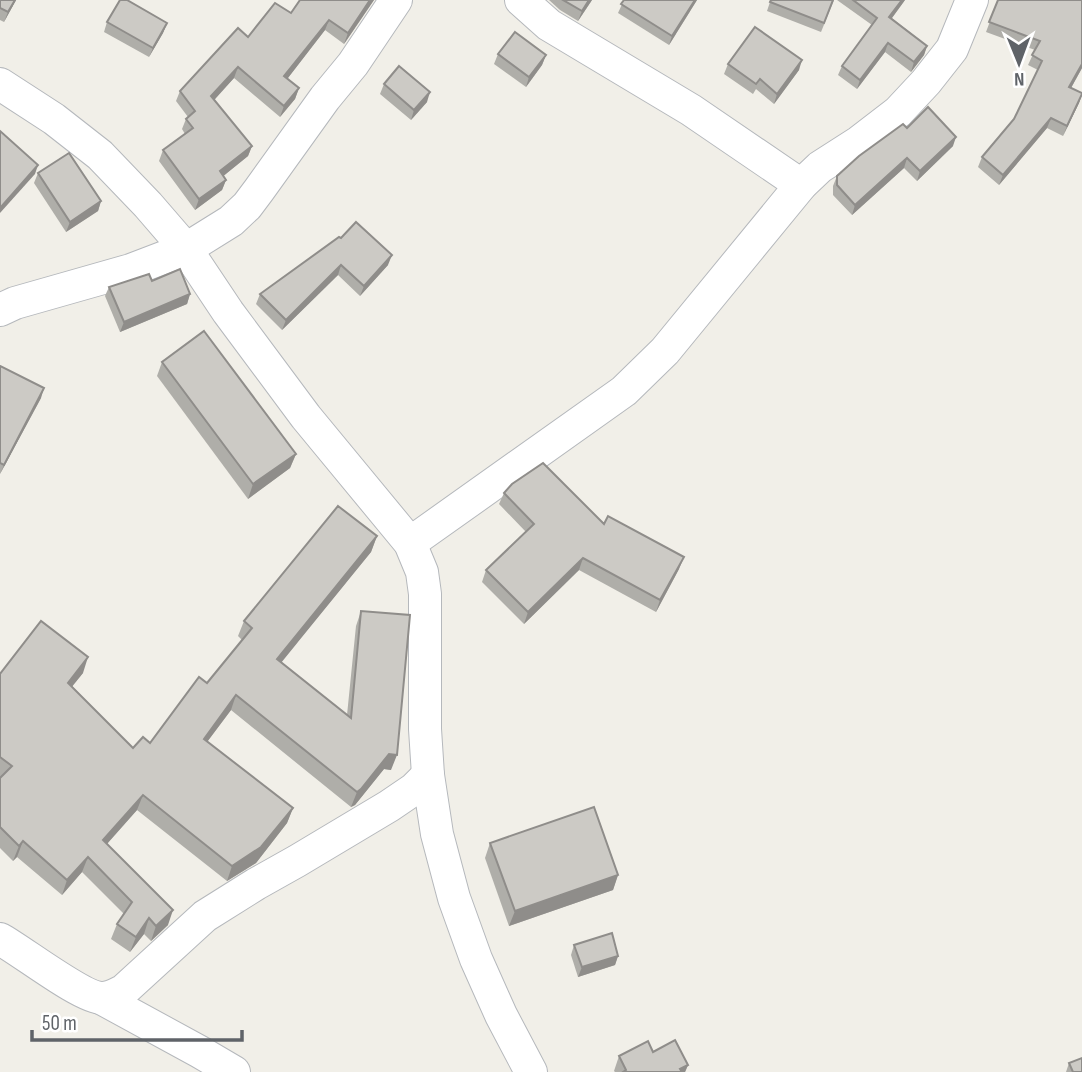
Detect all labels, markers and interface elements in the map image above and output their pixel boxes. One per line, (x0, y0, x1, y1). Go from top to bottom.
north arrow (984, 28, 1054, 98)
text: N (1014, 67, 1025, 90)
scale bar (32, 998, 242, 1042)
text: 50 m (42, 1011, 77, 1036)

